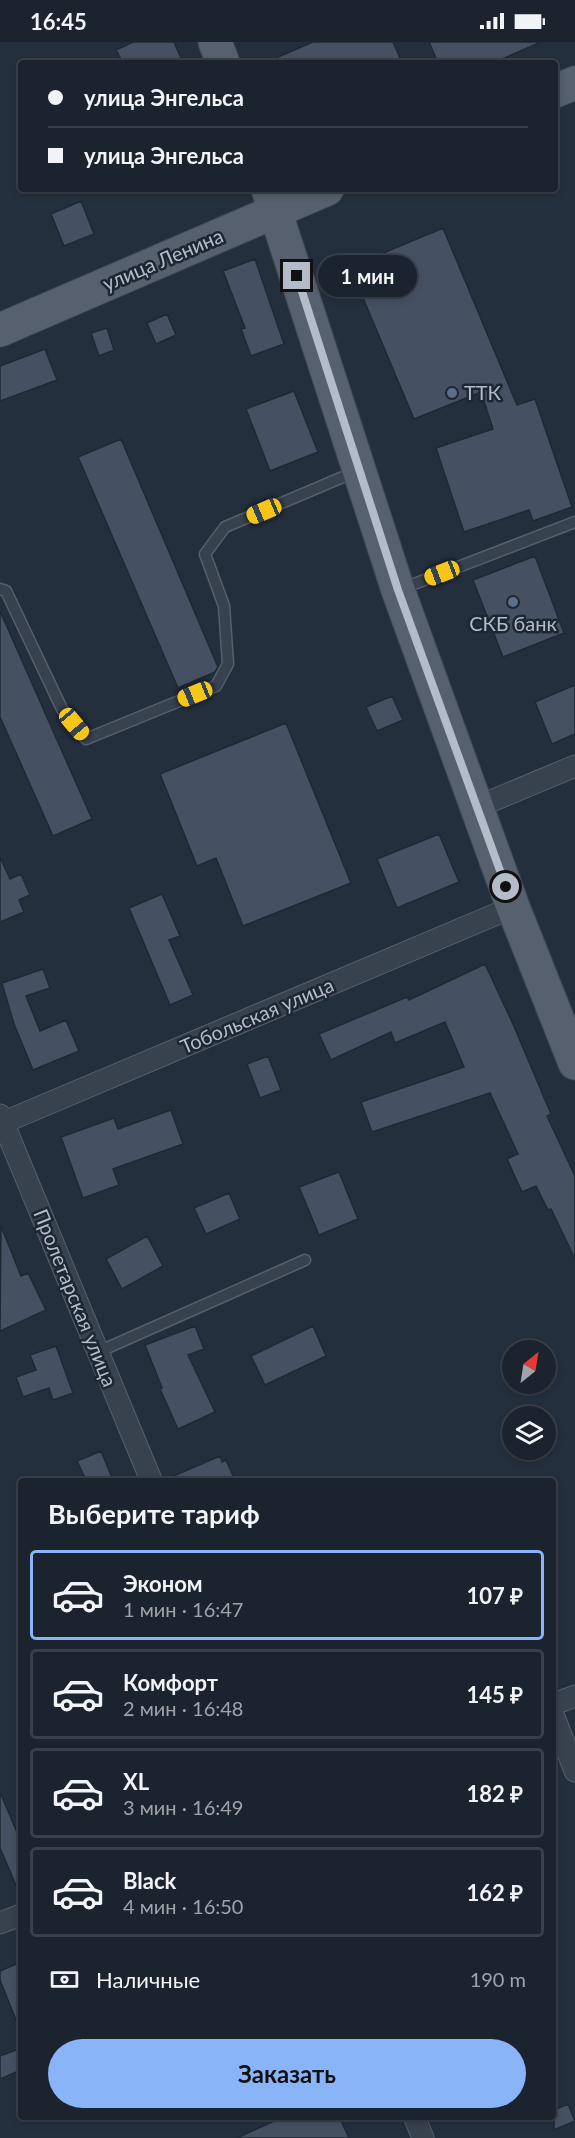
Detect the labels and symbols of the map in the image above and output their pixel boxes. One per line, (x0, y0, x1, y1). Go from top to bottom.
street label: улица Ленина (99, 223, 226, 295)
callout: 1 мин (318, 255, 417, 297)
route end (283, 262, 310, 289)
place label: ТТК (464, 380, 502, 404)
marker: ТТК (445, 386, 459, 400)
car (244, 496, 284, 526)
car (422, 558, 462, 588)
marker: СКБ банк (506, 595, 520, 609)
place label: СКБ банк (469, 611, 557, 635)
car (175, 679, 215, 709)
car (56, 704, 92, 744)
route start (492, 873, 519, 900)
street label: Тобольская улица (176, 972, 337, 1058)
street label: Пролетарская улица (29, 1205, 123, 1390)
north arrow (502, 1340, 556, 1394)

